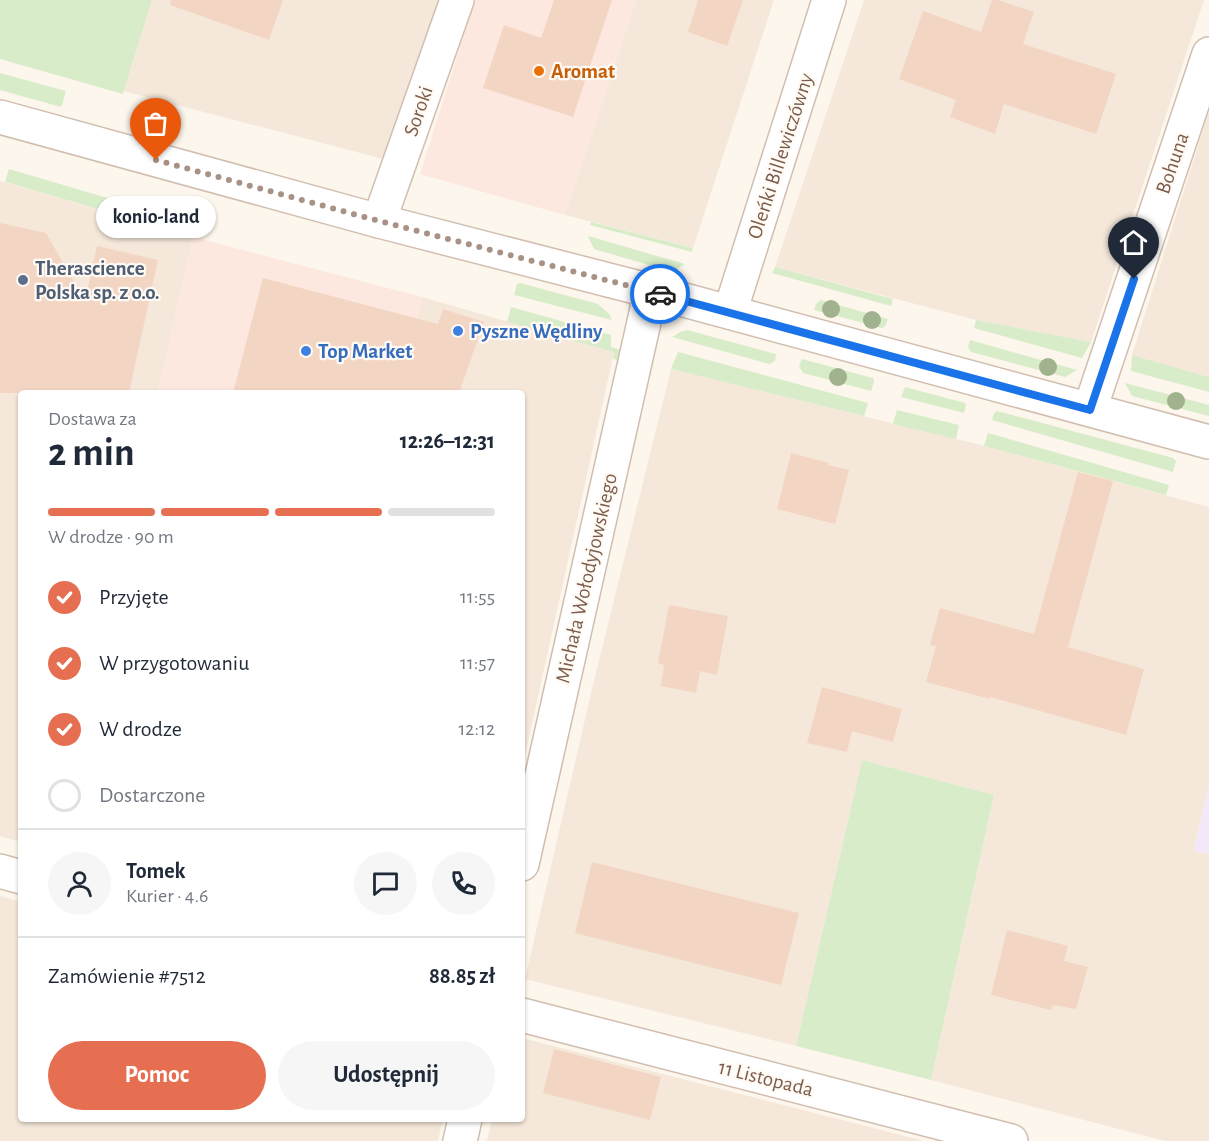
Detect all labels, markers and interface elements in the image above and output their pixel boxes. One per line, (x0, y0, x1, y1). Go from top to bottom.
place label: Aromat (551, 61, 615, 82)
marker: Aromat (532, 64, 546, 78)
street label: Oleńki Billewiczówny (744, 71, 817, 242)
street label: Soroki (400, 83, 437, 139)
pin (130, 98, 181, 160)
icon: bag (139, 107, 172, 140)
street label: Bohuna (1152, 130, 1193, 197)
callout: konio-land (96, 196, 216, 238)
text: konio-land (113, 207, 199, 227)
pin (1108, 217, 1159, 279)
icon: home (1117, 226, 1150, 259)
place label: Therascience Polska sp. z o.o. (35, 258, 160, 303)
courier (630, 264, 690, 324)
marker: Therascience Polska sp. z o.o. (16, 273, 30, 287)
icon: car (644, 278, 677, 311)
place label: Pyszne Wędliny (470, 321, 603, 342)
marker: Pyszne Wędliny (451, 324, 465, 338)
place label: Top Market (318, 341, 412, 362)
marker: Top Market (299, 344, 313, 358)
text: Dostawa za (48, 409, 137, 429)
text: 12:26–12:31 (400, 430, 495, 452)
text: 2 min (48, 434, 135, 473)
street label: Michała Wołodyjowskiego (552, 471, 621, 685)
text: W drodze · 90 m (48, 527, 174, 547)
icon: check (48, 581, 81, 614)
text: Przyjęte (99, 586, 169, 608)
text: 11:55 (460, 587, 495, 607)
icon: check (48, 647, 81, 680)
text: W przygotowaniu (99, 652, 249, 674)
text: 11:57 (460, 653, 495, 673)
icon: check (48, 713, 81, 746)
text: W drodze (99, 718, 182, 740)
text: 12:12 (458, 719, 495, 739)
text: Dostarczone (99, 784, 206, 806)
button: person (48, 852, 111, 915)
button: chat (354, 852, 417, 915)
button: phone (432, 852, 495, 915)
text: Tomek (126, 860, 185, 882)
text: Kurier · 4.6 (126, 886, 208, 906)
text: Zamówienie #7512 (48, 965, 206, 987)
text: 88.85 zł (429, 965, 495, 987)
button: Pomoc (48, 1041, 266, 1110)
button: Udostępnij (278, 1041, 495, 1110)
street label: 11 Listopada (716, 1057, 816, 1100)

